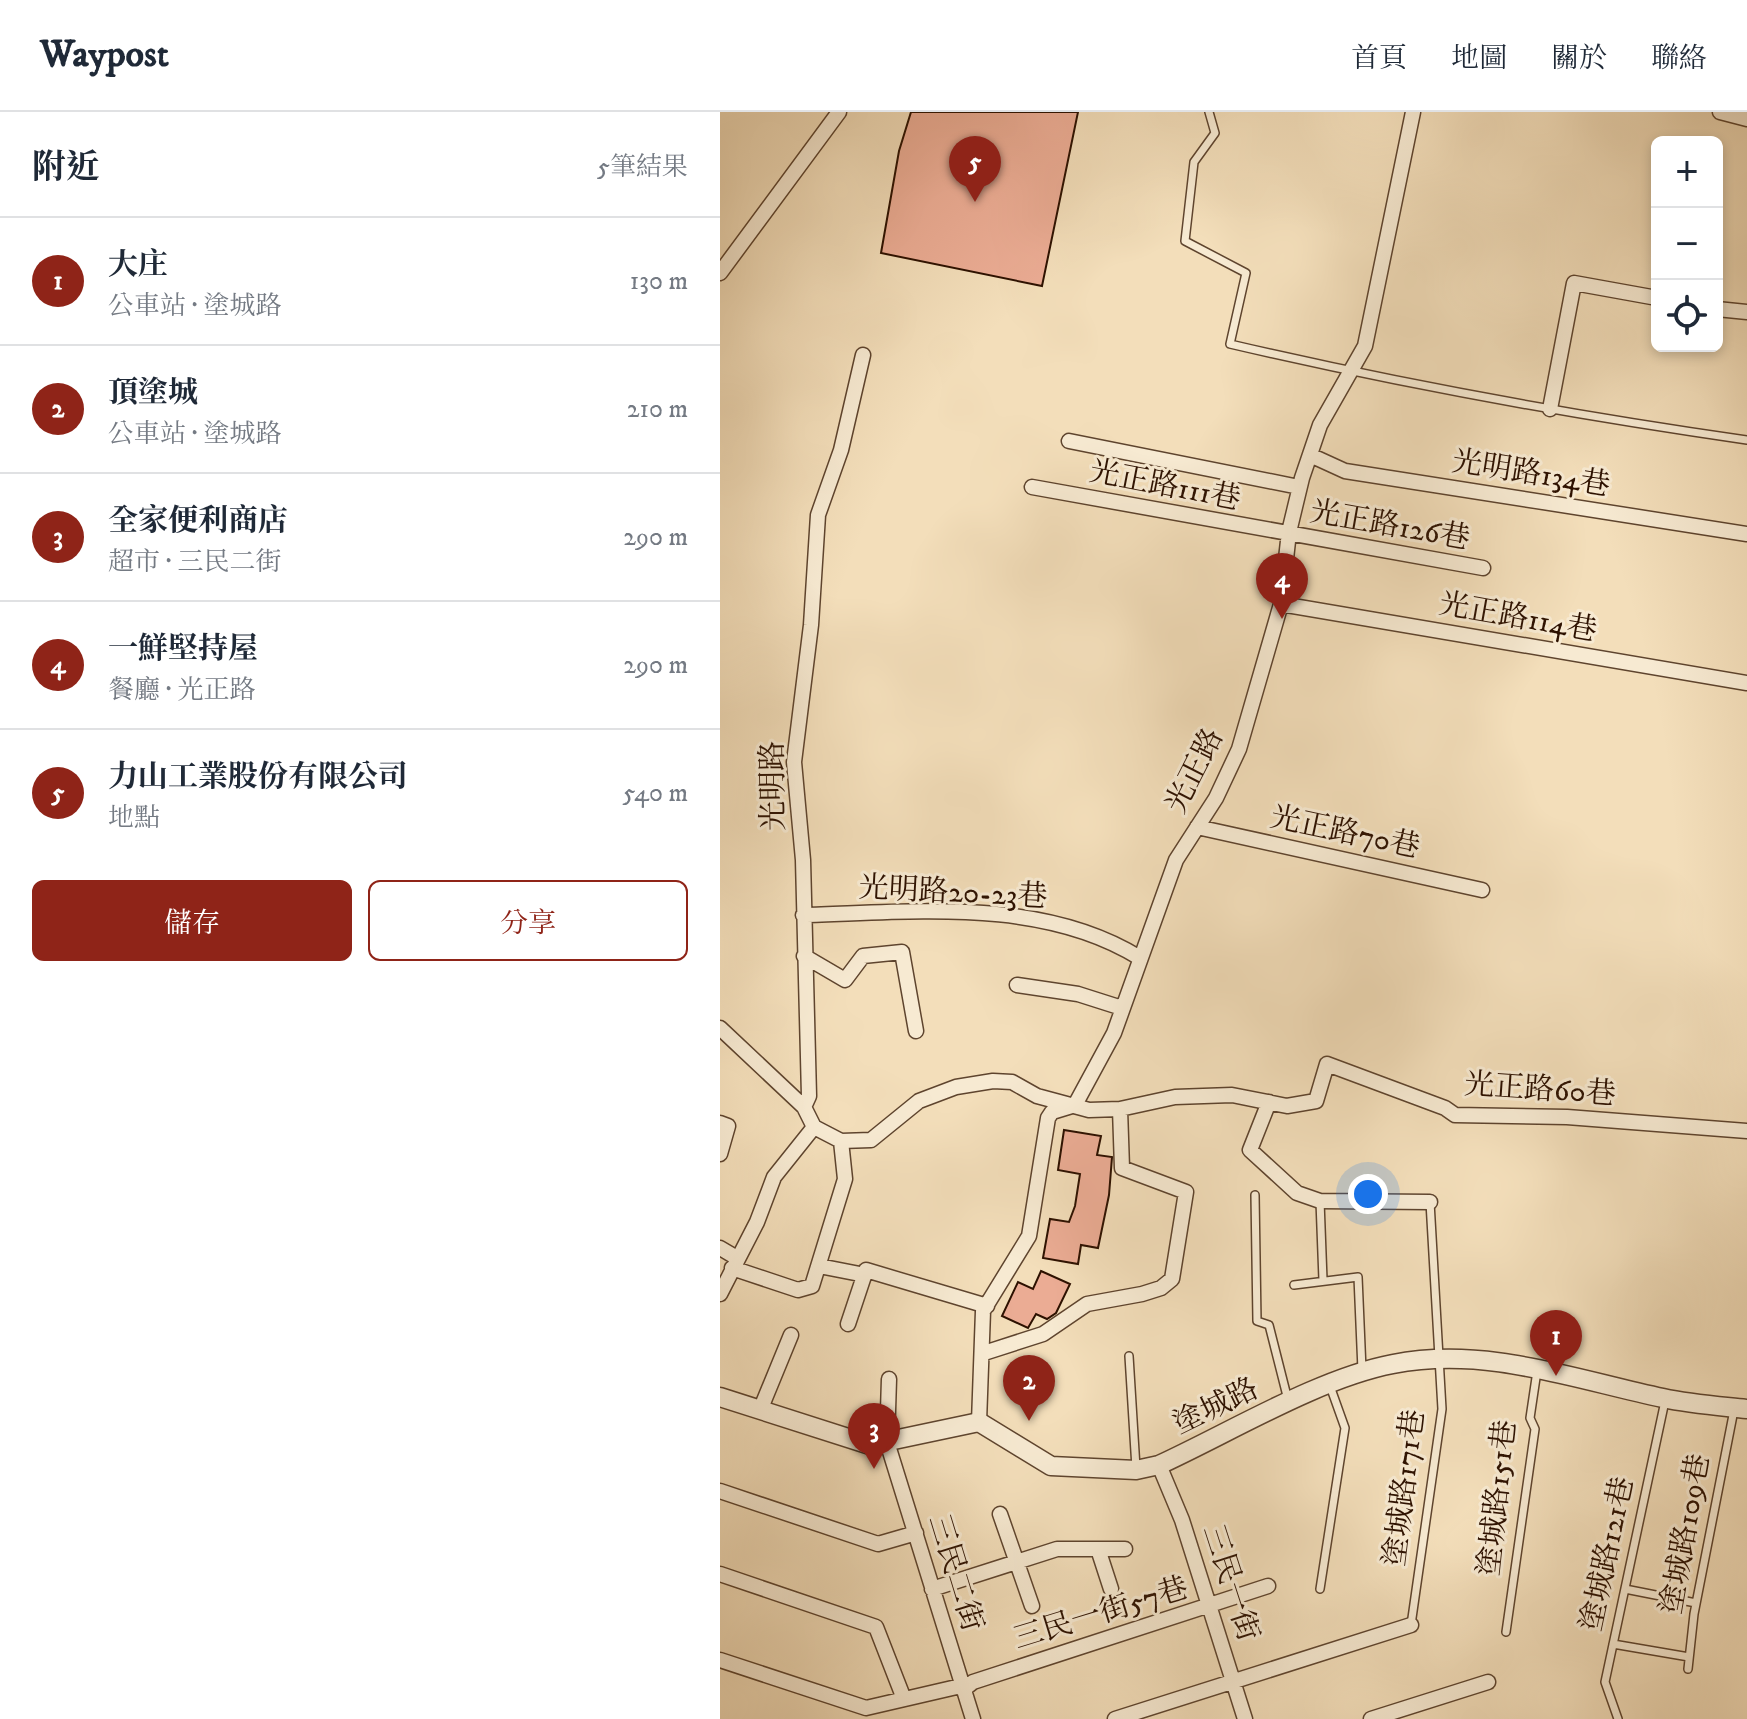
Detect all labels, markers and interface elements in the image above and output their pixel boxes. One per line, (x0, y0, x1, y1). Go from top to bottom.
text: Waypost (40, 31, 169, 79)
text: 首頁 (1351, 41, 1407, 76)
text: 地圖 (1451, 41, 1507, 76)
text: 關於 (1551, 41, 1607, 76)
text: 聯絡 (1651, 41, 1707, 76)
pin: 5 (949, 136, 1001, 202)
map controls (1651, 136, 1723, 352)
button: + (1651, 136, 1723, 208)
text: 附近 (32, 147, 100, 189)
text: 5筆結果 (597, 151, 688, 184)
button: − (1651, 208, 1723, 280)
text: 大庄 (108, 247, 168, 284)
text: 1 (53, 265, 63, 298)
text: 130 m (630, 265, 688, 298)
button: locate (1651, 280, 1723, 352)
text: 公車站 · 塗城路 (108, 290, 281, 323)
text: 頂塗城 (108, 375, 198, 412)
text: 2 (52, 393, 64, 426)
text: 210 m (627, 393, 688, 426)
text: 公車站 · 塗城路 (108, 418, 281, 451)
street label: 光明路134巷 (1449, 443, 1613, 505)
street label: 光正路111巷 (1086, 453, 1244, 519)
street label: 光正路126巷 (1307, 494, 1473, 558)
text: 全家便利商店 (108, 503, 288, 540)
text: 3 (53, 521, 63, 554)
text: 290 m (623, 521, 688, 554)
text: 超市 · 三民二街 (108, 546, 281, 579)
pin: 4 (1256, 553, 1308, 619)
street label: 光正路114巷 (1436, 586, 1600, 650)
text: 一鮮堅持屋 (108, 631, 258, 668)
text: 4 (51, 649, 65, 682)
text: 290 m (623, 649, 688, 682)
text: 餐廳 · 光正路 (108, 674, 255, 707)
street label: 光正路 (1158, 723, 1232, 819)
street label: 光明路 (755, 741, 793, 831)
text: 力山工業股份有限公司 (108, 759, 408, 796)
text: 5 (52, 777, 64, 810)
text: 540 m (622, 777, 688, 810)
street label: 光正路70巷 (1267, 799, 1423, 867)
text: 地點 (108, 802, 160, 835)
street label: 光明路20-23巷 (858, 870, 1048, 916)
button: 儲存 (32, 880, 352, 961)
button: 分享 (368, 880, 688, 961)
street label: 光正路60巷 (1463, 1066, 1617, 1114)
your location (1348, 1174, 1388, 1214)
pin: 1 (1530, 1310, 1582, 1376)
pin: 2 (1003, 1355, 1055, 1421)
street label: 塗城路 (1167, 1371, 1265, 1443)
pin: 3 (848, 1403, 900, 1469)
street label: 塗城路171巷 (1377, 1407, 1433, 1569)
street label: 塗城路151巷 (1471, 1418, 1525, 1578)
street label: 塗城路109巷 (1654, 1451, 1718, 1617)
street label: 塗城路121巷 (1574, 1473, 1642, 1635)
street label: 三民二街 (920, 1510, 990, 1636)
street label: 三民一街 (1194, 1520, 1266, 1646)
street label: 三民一街57巷 (1009, 1570, 1193, 1658)

